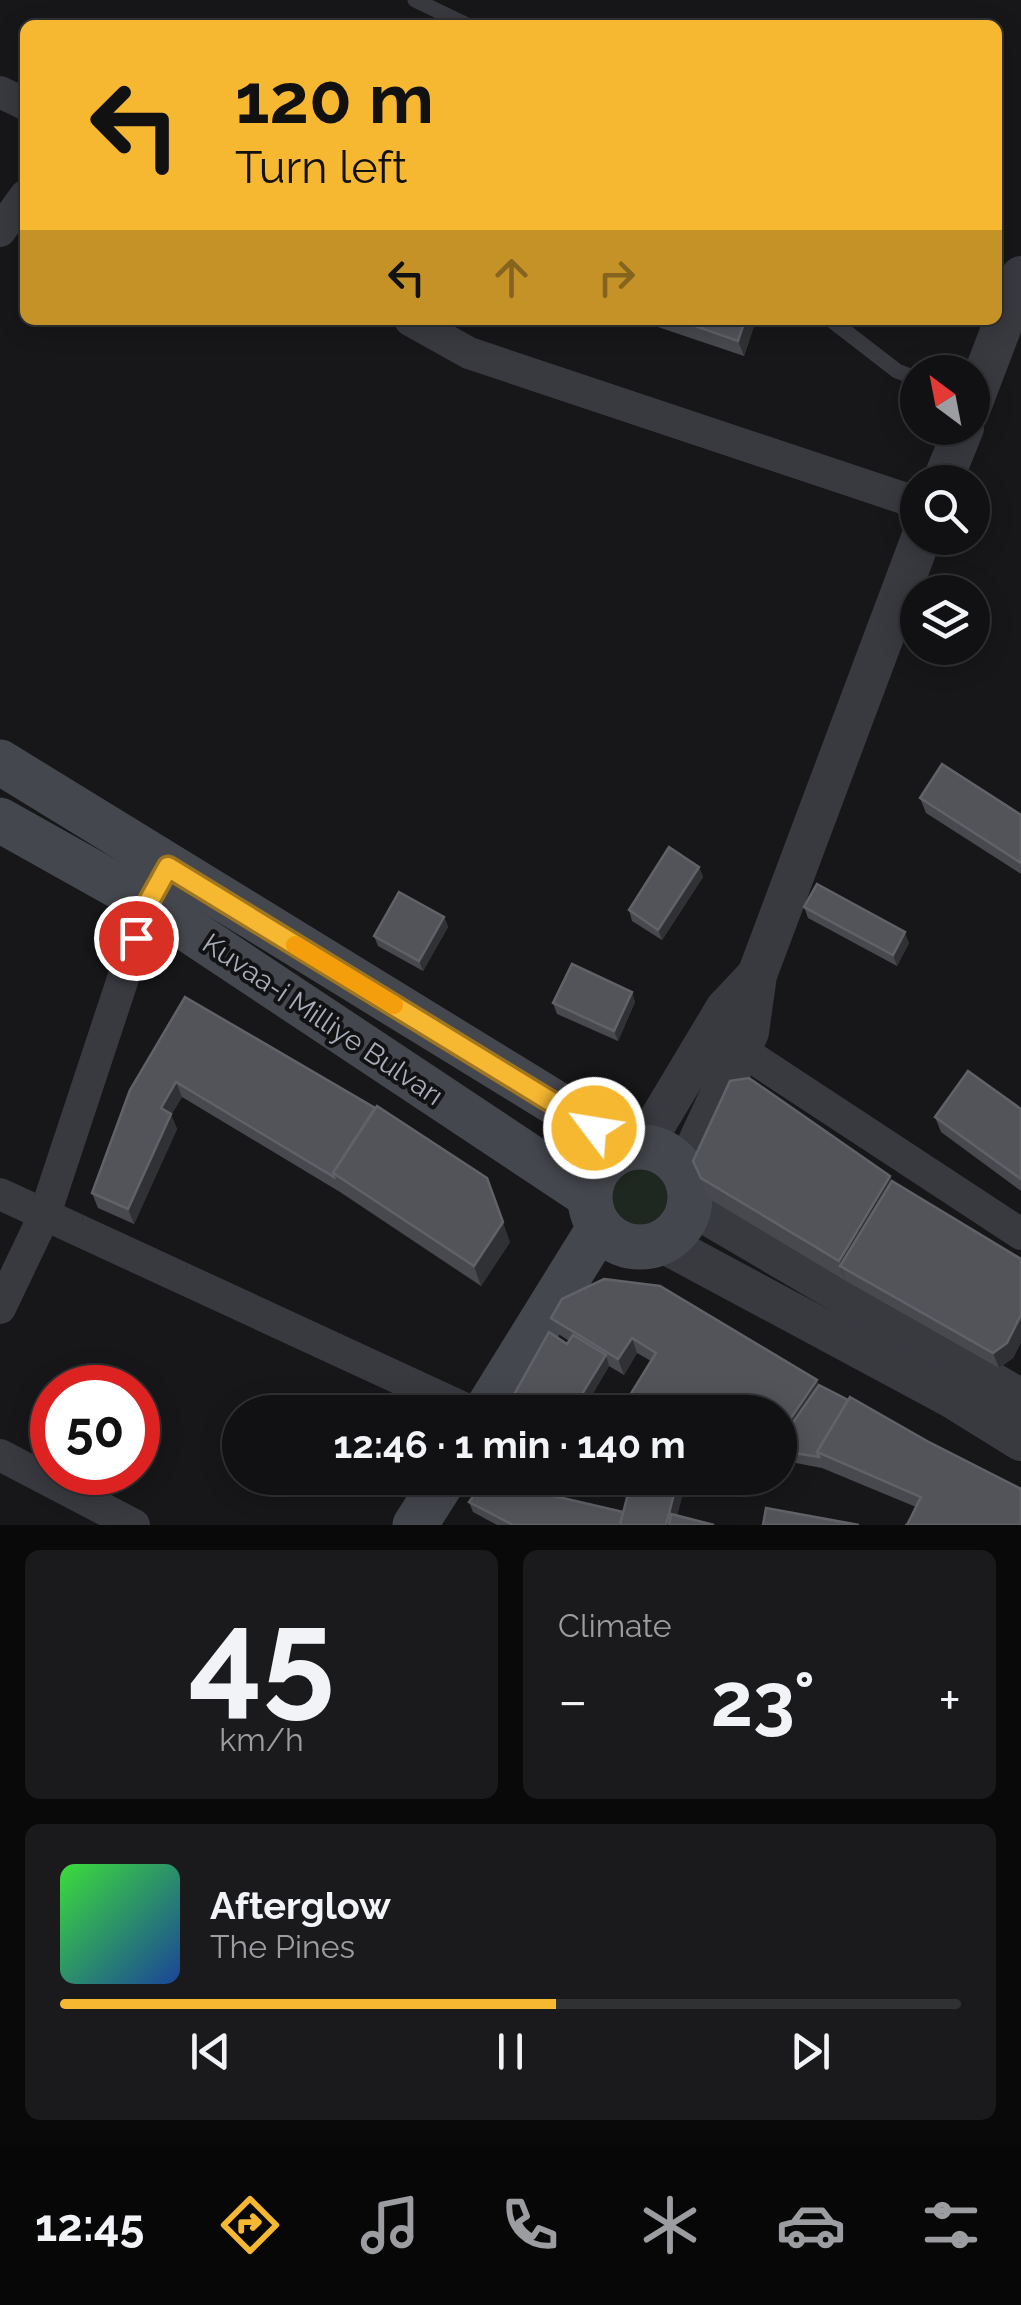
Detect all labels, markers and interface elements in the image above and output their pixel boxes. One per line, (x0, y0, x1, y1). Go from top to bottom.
text: 120 m (235, 57, 434, 139)
icon: left (70, 60, 200, 190)
text: Turn left (235, 141, 407, 194)
icon: left (379, 250, 434, 305)
icon: ahead (484, 250, 539, 305)
icon: right (589, 250, 644, 305)
north arrow (900, 355, 990, 445)
map controls (900, 355, 990, 665)
button: search (900, 465, 990, 555)
button: layers (900, 575, 990, 665)
pin (94, 896, 179, 981)
icon: arrive (109, 911, 164, 966)
street label: Kuvaa-i Milliye Bulvarı (196, 927, 449, 1112)
position arrow (542, 1076, 646, 1180)
speed limit sign: 50 (30, 1365, 160, 1495)
text: 12:46 · 1 min · 140 m (333, 1422, 686, 1467)
text: 45 (188, 1580, 335, 1732)
text: Climate (558, 1607, 672, 1644)
text: 23° (711, 1655, 815, 1744)
text: − (558, 1668, 588, 1733)
text: + (938, 1668, 961, 1733)
text: km/h (219, 1721, 304, 1758)
text: Afterglow (210, 1883, 391, 1928)
text: The Pines (210, 1928, 355, 1965)
icon: previous (183, 2024, 238, 2079)
icon: pause (483, 2024, 538, 2079)
icon: next (783, 2024, 838, 2079)
icon: directions (215, 2190, 285, 2260)
icon: music (355, 2190, 425, 2260)
icon: phone (495, 2190, 565, 2260)
icon: climate (635, 2190, 705, 2260)
icon: car (776, 2190, 846, 2260)
icon: filters (916, 2190, 986, 2260)
text: 12:45 (35, 2199, 144, 2252)

